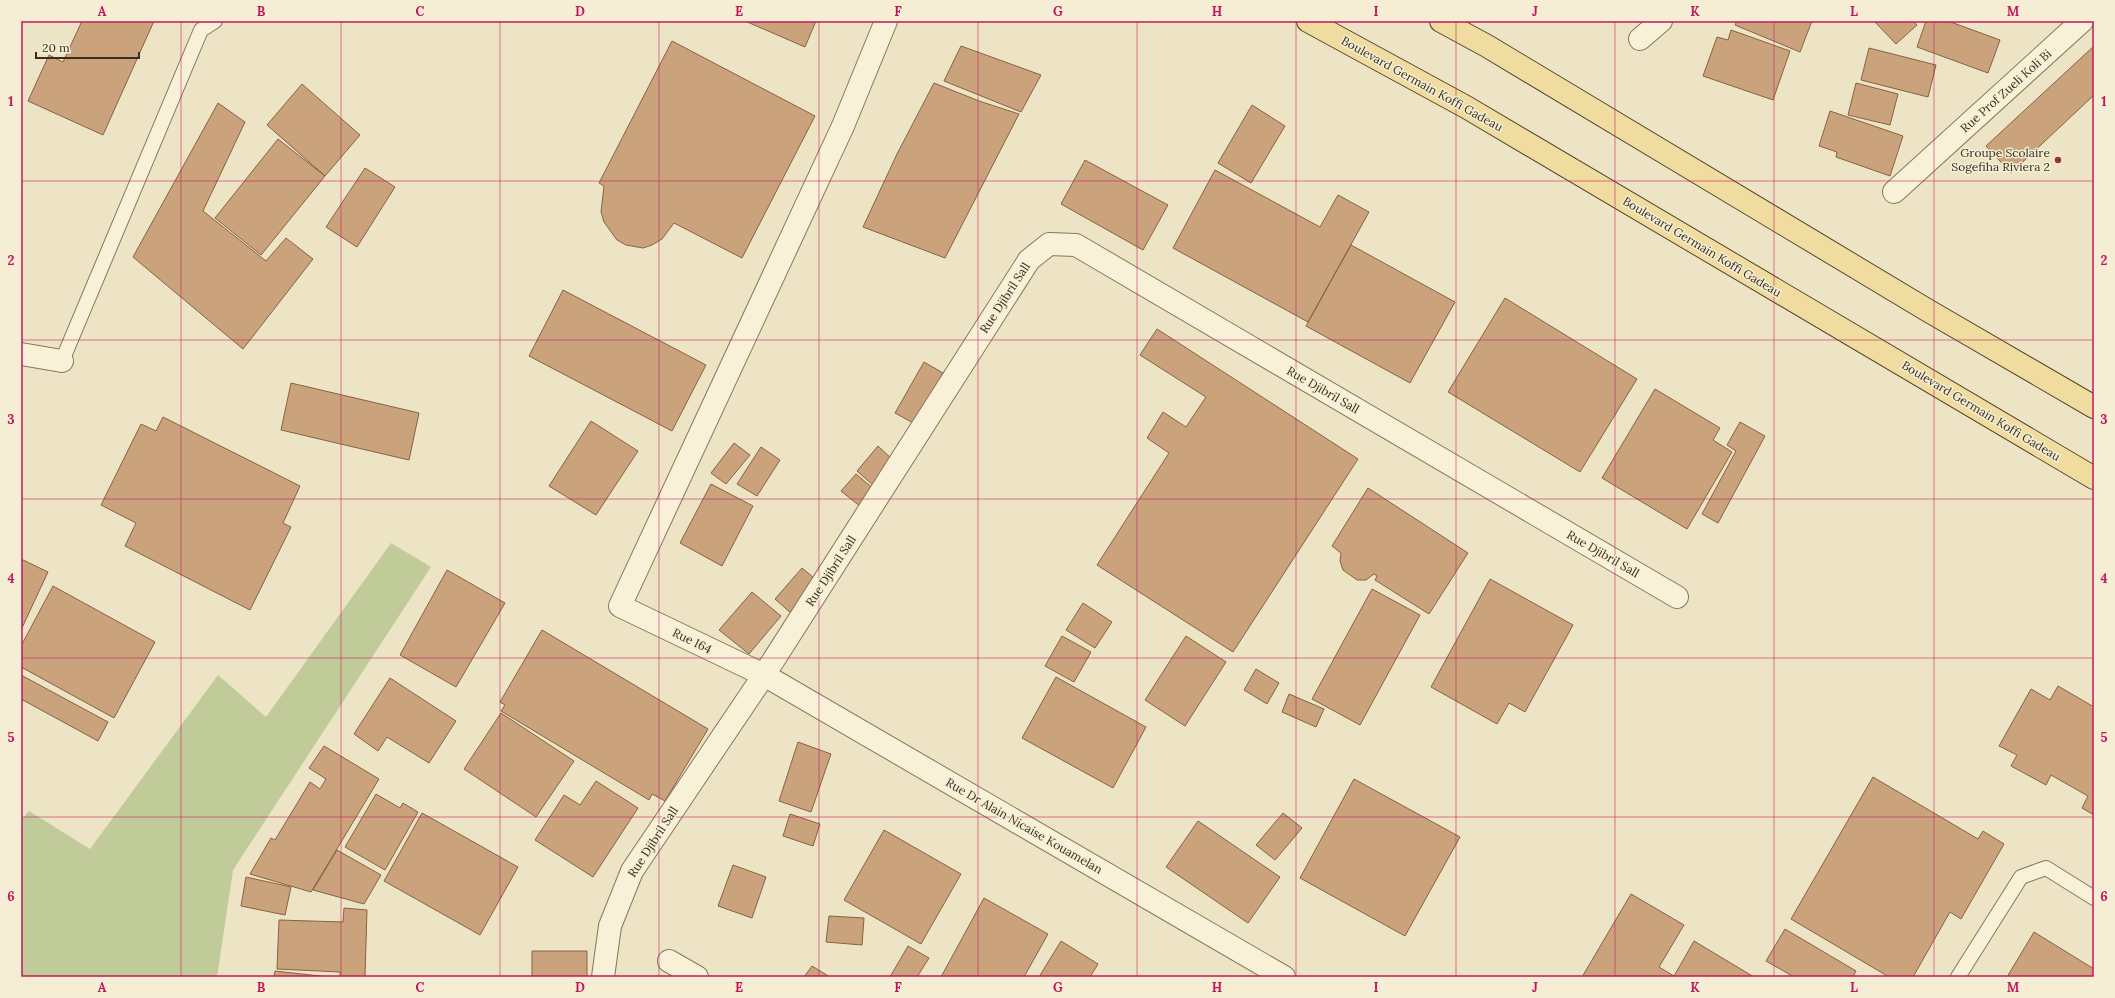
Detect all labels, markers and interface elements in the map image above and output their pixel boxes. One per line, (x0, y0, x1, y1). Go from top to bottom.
text: A (98, 3, 107, 20)
text: B (257, 3, 266, 20)
text: C (416, 3, 425, 20)
text: D (575, 3, 585, 20)
text: E (735, 3, 743, 20)
text: F (894, 3, 902, 20)
text: G (1053, 3, 1063, 20)
text: H (1212, 3, 1222, 20)
text: I (1373, 3, 1379, 20)
text: J (1532, 3, 1538, 20)
text: K (1690, 3, 1700, 20)
text: L (1850, 3, 1858, 20)
text: M (2007, 3, 2020, 20)
street label: Boulevard Germain Koffi Gadeau (1339, 33, 1506, 134)
scale bar (36, 34, 139, 60)
text: 20 m (42, 40, 70, 55)
street label: Rue Prof Zueli Koli Bi (1957, 46, 2054, 135)
text: 1 (8, 93, 14, 110)
text: 1 (2101, 93, 2107, 110)
place label: Groupe Scolaire Sogefiha Riviera 2 (1951, 145, 2050, 174)
marker: Groupe Scolaire Sogefiha Riviera 2 (2053, 155, 2063, 165)
street label: Boulevard Germain Koffi Gadeau (1620, 193, 1784, 300)
text: 2 (8, 252, 15, 269)
text: 2 (2101, 252, 2108, 269)
street label: Rue Djibril Sall (976, 260, 1033, 336)
street label: Boulevard Germain Koffi Gadeau (1899, 357, 2063, 464)
street label: Rue Djibril Sall (1284, 363, 1362, 416)
text: 3 (7, 411, 15, 428)
text: 3 (2100, 411, 2108, 428)
street label: Rue Djibril Sall (1564, 527, 1642, 580)
street label: Rue Djibril Sall (802, 533, 859, 609)
text: 4 (7, 570, 15, 587)
text: 4 (2100, 570, 2108, 587)
street label: Rue I64 (670, 625, 715, 657)
text: 5 (7, 729, 15, 746)
text: 5 (2100, 729, 2108, 746)
street label: Rue Dr Alain Nicaise Kouamelan (943, 774, 1105, 877)
street label: Rue Djibril Sall (624, 804, 681, 880)
text: 6 (7, 888, 15, 905)
text: 6 (2100, 888, 2108, 905)
text: A (98, 979, 107, 996)
text: B (257, 979, 266, 996)
text: C (416, 979, 425, 996)
text: D (575, 979, 585, 996)
text: E (735, 979, 743, 996)
text: F (894, 979, 902, 996)
text: G (1053, 979, 1063, 996)
text: H (1212, 979, 1222, 996)
text: I (1373, 979, 1379, 996)
text: J (1532, 979, 1538, 996)
text: K (1690, 979, 1700, 996)
text: L (1850, 979, 1858, 996)
text: M (2007, 979, 2020, 996)

